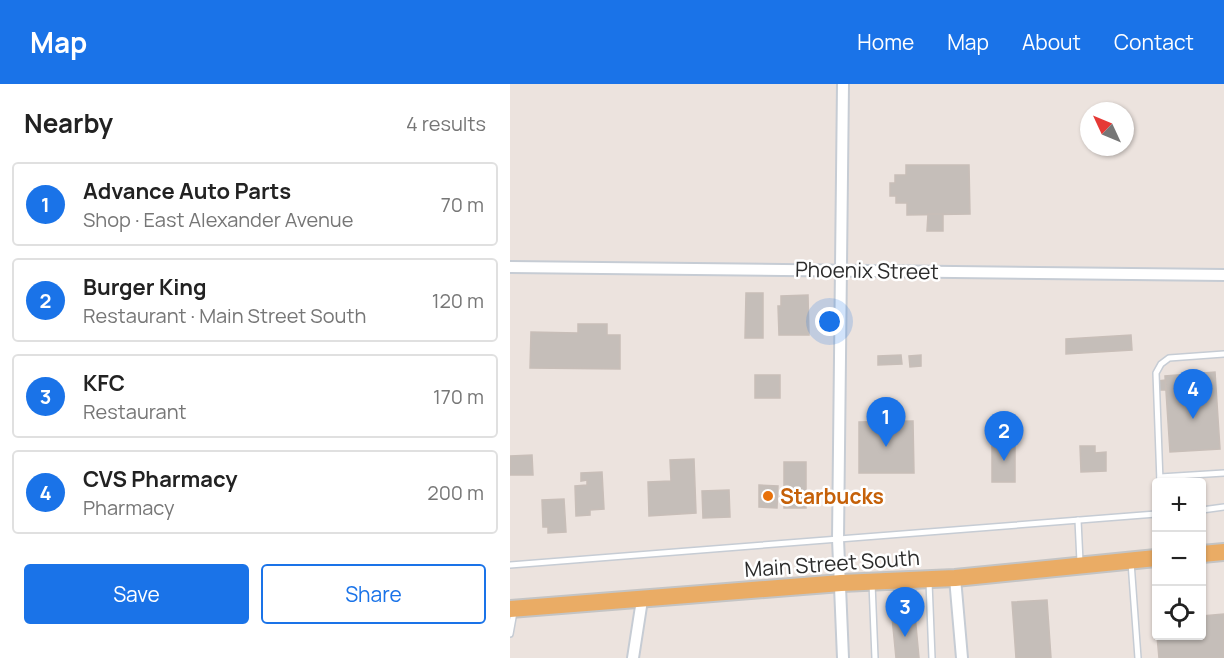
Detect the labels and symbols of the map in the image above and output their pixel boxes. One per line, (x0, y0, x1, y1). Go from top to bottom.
north arrow (1080, 102, 1134, 156)
street label: Phoenix Street (795, 255, 939, 285)
your location (815, 307, 844, 336)
pin: 4 (1174, 370, 1212, 419)
pin: 1 (866, 398, 905, 447)
pin: 2 (984, 412, 1024, 461)
place label: Starbucks (780, 482, 884, 510)
marker: Starbucks (761, 489, 775, 503)
street label: Main Street South (743, 543, 921, 583)
pin: 3 (886, 588, 924, 637)

